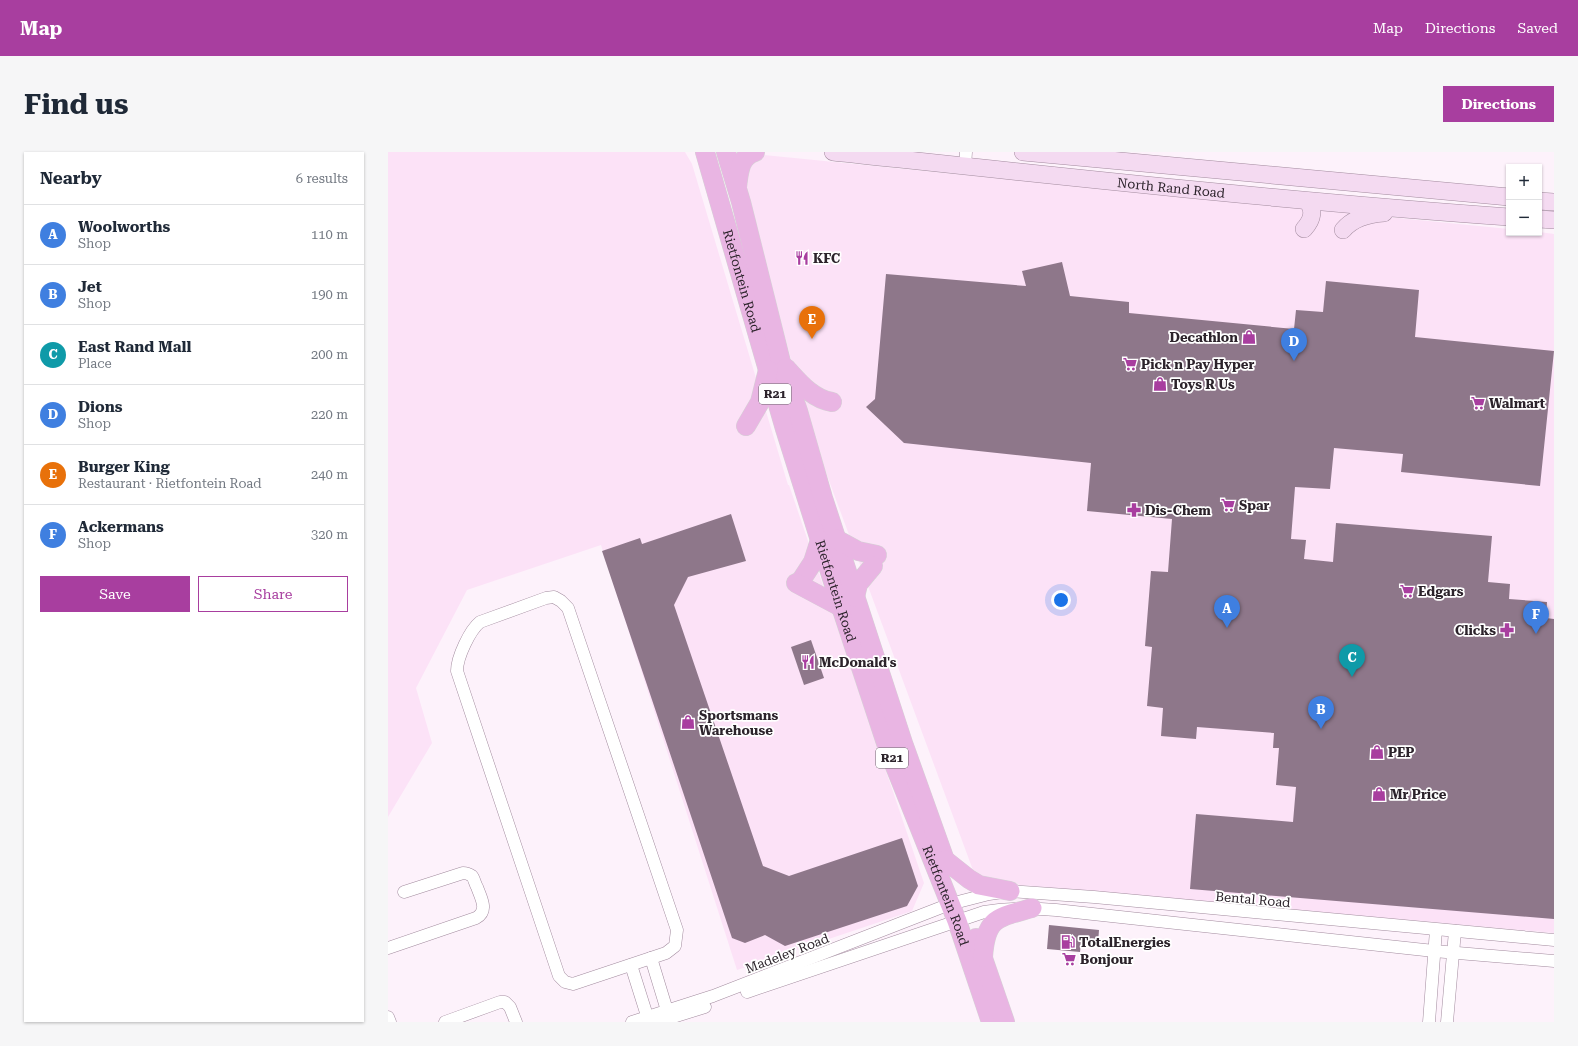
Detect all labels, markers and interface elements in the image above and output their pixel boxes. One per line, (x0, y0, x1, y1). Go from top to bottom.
text: Map (20, 17, 62, 40)
text: Map (1373, 20, 1403, 36)
text: Directions (1425, 20, 1495, 36)
text: Saved (1517, 20, 1558, 36)
button: Directions (1443, 86, 1554, 122)
text: Find us (24, 88, 128, 121)
map controls (1506, 164, 1542, 236)
button: + (1506, 164, 1542, 200)
text: Nearby (40, 168, 102, 188)
text: 6 results (296, 171, 348, 186)
street label: North Rand Road (1116, 175, 1226, 201)
button: − (1506, 200, 1542, 236)
text: Woolworths (78, 218, 170, 236)
text: A (48, 227, 58, 242)
text: 110 m (311, 227, 348, 242)
street label: Rietfontein Road (720, 228, 764, 335)
text: Shop (78, 236, 111, 251)
restaurant icon: KFC (794, 250, 810, 266)
place label: KFC (813, 251, 840, 266)
text: Jet (78, 278, 102, 296)
text: B (48, 287, 58, 302)
text: 190 m (311, 287, 348, 302)
text: Shop (78, 296, 111, 311)
pin: E (799, 306, 825, 339)
pin: D (1281, 328, 1307, 361)
shop icon: Decathlon (1241, 329, 1257, 345)
place label: Decathlon (1169, 330, 1238, 345)
text: East Rand Mall (78, 338, 191, 356)
text: C (48, 347, 58, 362)
text: 200 m (311, 347, 348, 362)
text: Place (78, 356, 112, 371)
supermarket icon: Pick n Pay Hyper (1122, 356, 1138, 372)
place label: Pick n Pay Hyper (1141, 357, 1254, 372)
shop icon: Toys R Us (1152, 376, 1168, 392)
place label: Toys R Us (1171, 377, 1235, 392)
road number: R21 (759, 384, 791, 404)
supermarket icon: Walmart (1470, 395, 1486, 411)
place label: Walmart (1489, 396, 1546, 411)
text: Dions (78, 398, 123, 416)
text: D (48, 407, 58, 422)
text: 220 m (311, 407, 348, 422)
text: Shop (78, 416, 111, 431)
text: Burger King (78, 458, 170, 476)
text: E (49, 467, 57, 482)
text: 240 m (311, 467, 348, 482)
text: Restaurant · Rietfontein Road (78, 476, 262, 491)
supermarket icon: Spar (1220, 497, 1236, 513)
place label: Spar (1239, 498, 1270, 513)
pharmacy icon: Dis-Chem (1126, 502, 1142, 518)
place label: Dis-Chem (1145, 503, 1211, 518)
text: Ackermans (78, 518, 164, 536)
text: F (49, 527, 57, 542)
text: 320 m (311, 527, 348, 542)
text: Shop (78, 536, 111, 551)
street label: Rietfontein Road (812, 538, 859, 645)
button: Save (40, 576, 190, 612)
button: Share (198, 576, 348, 612)
supermarket icon: Edgars (1399, 583, 1415, 599)
place label: Edgars (1418, 584, 1464, 599)
your location (1051, 590, 1071, 610)
pin: A (1214, 595, 1240, 628)
pin: F (1523, 601, 1549, 634)
pharmacy icon: Clicks (1499, 622, 1515, 638)
place label: Clicks (1455, 623, 1496, 638)
pin: C (1339, 644, 1365, 677)
restaurant icon: McDonald's (800, 654, 816, 670)
place label: McDonald's (819, 655, 897, 670)
pin: B (1308, 696, 1334, 729)
place label: Sportsmans Warehouse (699, 708, 778, 738)
shop icon: Sportsmans Warehouse (680, 714, 696, 730)
shop icon: PEP (1369, 744, 1385, 760)
place label: PEP (1388, 745, 1414, 760)
road number: R21 (876, 748, 908, 768)
shop icon: Mr Price (1371, 786, 1387, 802)
place label: Mr Price (1390, 787, 1447, 802)
street label: Rietfontein Road (919, 843, 972, 948)
street label: Bental Road (1215, 889, 1292, 910)
street label: Madeley Road (743, 930, 832, 976)
fuel station icon: TotalEnergies (1060, 934, 1076, 950)
place label: TotalEnergies (1079, 935, 1171, 950)
supermarket icon: Bonjour (1061, 951, 1077, 967)
place label: Bonjour (1080, 952, 1134, 967)

